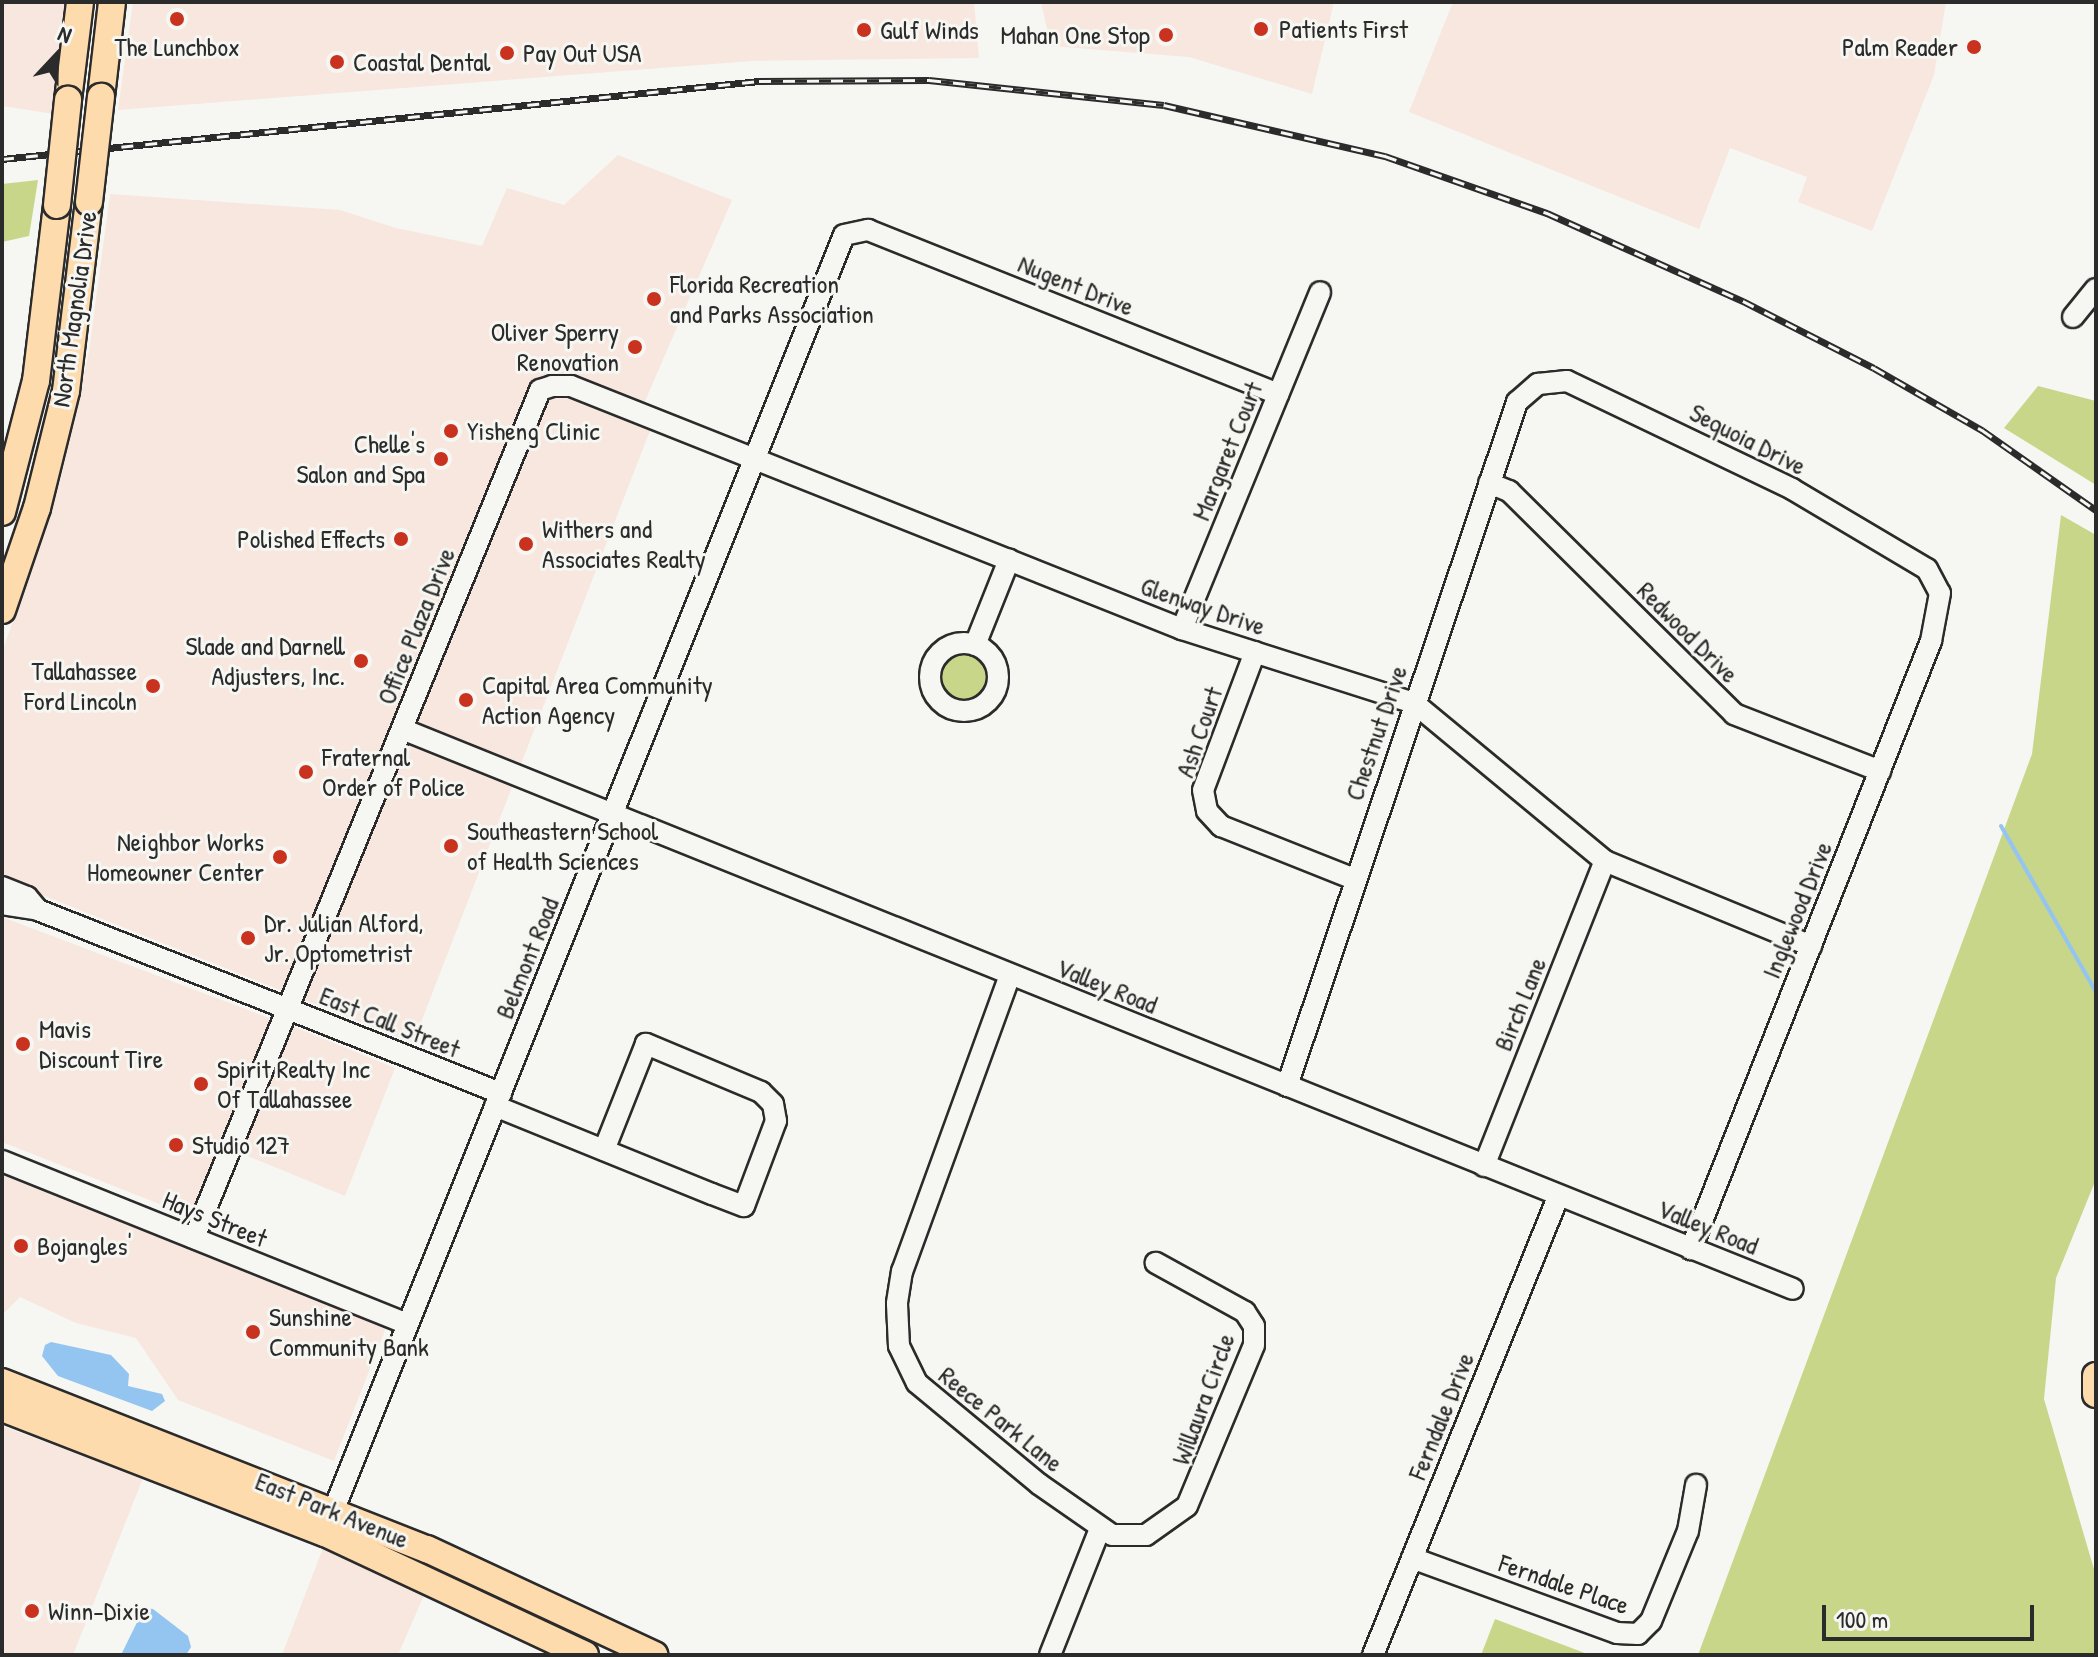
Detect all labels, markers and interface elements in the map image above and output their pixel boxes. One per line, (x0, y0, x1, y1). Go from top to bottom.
marker: The Lunchbox (168, 10, 186, 28)
place label: Patients First (1279, 13, 1408, 45)
place label: Gulf Winds (880, 14, 979, 46)
north arrow (16, 16, 96, 96)
text: N (54, 18, 76, 50)
marker: Patients First (1250, 18, 1272, 40)
place label: Mahan One Stop (1000, 19, 1150, 51)
marker: Gulf Winds (855, 21, 873, 39)
marker: Mahan One Stop (1157, 26, 1175, 44)
place label: The Lunchbox (114, 31, 240, 63)
place label: Palm Reader (1842, 31, 1958, 63)
place label: Pay Out USA (523, 37, 641, 69)
marker: Palm Reader (1965, 38, 1983, 56)
marker: Pay Out USA (498, 44, 516, 62)
place label: Coastal Dental (353, 46, 490, 78)
marker: Coastal Dental (328, 53, 346, 71)
street label: North Magnolia Drive (45, 209, 103, 409)
street label: Nugent Drive (1014, 248, 1138, 322)
place label: Florida Recreation and Parks Association (670, 268, 874, 330)
marker: Florida Recreation and Parks Association (645, 290, 663, 308)
place label: Oliver Sperry Renovation (491, 316, 619, 378)
marker: Oliver Sperry Renovation (626, 338, 644, 356)
street label: Margaret Court (1185, 377, 1269, 525)
street label: Sequoia Drive (1685, 396, 1811, 482)
place label: Yisheng Clinic (467, 415, 600, 447)
marker: Yisheng Clinic (442, 422, 460, 440)
place label: Chelle's Salon and Spa (296, 428, 425, 490)
marker: Chelle's Salon and Spa (432, 450, 450, 468)
place label: Withers and Associates Realty (542, 513, 706, 574)
place label: Polished Effects (237, 523, 385, 555)
marker: Polished Effects (392, 530, 410, 548)
marker: Withers and Associates Realty (517, 535, 535, 553)
street label: Office Plaza Drive (370, 543, 462, 709)
street label: Glenway Drive (1137, 570, 1269, 642)
street label: Redwood Drive (1631, 575, 1745, 689)
place label: Slade and Darnell Adjusters, Inc. (186, 630, 345, 692)
marker: Slade and Darnell Adjusters, Inc. (352, 652, 370, 670)
place label: Tallahassee Ford Lincoln (24, 655, 137, 716)
street label: Chestnut Drive (1338, 662, 1414, 804)
place label: Capital Area Community Action Agency (482, 669, 713, 730)
marker: Tallahassee Ford Lincoln (144, 677, 162, 695)
street label: Ash Court (1169, 683, 1229, 781)
marker: Capital Area Community Action Agency (457, 691, 475, 709)
place label: Fraternal Order of Police (322, 741, 465, 802)
marker: Fraternal Order of Police (297, 763, 315, 781)
place label: Southeastern School of Health Sciences (467, 815, 658, 876)
place label: Neighbor Works Homeowner Center (87, 826, 264, 888)
marker: Southeastern School of Health Sciences (442, 837, 460, 855)
street label: Inglewood Drive (1755, 837, 1839, 983)
marker: Neighbor Works Homeowner Center (271, 848, 289, 866)
street label: Belmont Road (489, 893, 565, 1023)
place label: Dr. Julian Alford, Jr. Optometrist (264, 907, 423, 968)
marker: Dr. Julian Alford, Jr. Optometrist (239, 929, 257, 947)
street label: Valley Road (1052, 952, 1162, 1020)
street label: Birch Lane (1487, 953, 1553, 1055)
street label: East Call Street (315, 980, 465, 1064)
place label: Mavis Discount Tire (39, 1013, 163, 1074)
marker: Mavis Discount Tire (14, 1035, 32, 1053)
place label: Spirit Realty Inc Of Tallahassee (217, 1053, 370, 1114)
marker: Spirit Realty Inc Of Tallahassee (192, 1075, 210, 1093)
place label: Studio 127 (192, 1129, 290, 1161)
marker: Studio 127 (167, 1136, 185, 1154)
street label: Hays Street (158, 1184, 272, 1254)
street label: Valley Road (1653, 1193, 1763, 1261)
place label: Bojangles' (37, 1230, 132, 1262)
marker: Bojangles' (12, 1237, 30, 1255)
place label: Sunshine Community Bank (269, 1301, 429, 1362)
marker: Sunshine Community Bank (244, 1323, 262, 1341)
street label: Willaura Circle (1165, 1329, 1241, 1469)
street label: Ferndale Drive (1401, 1348, 1481, 1484)
street label: Reece Park Lane (933, 1360, 1069, 1478)
street label: East Park Avenue (251, 1465, 413, 1555)
street label: Ferndale Place (1495, 1547, 1633, 1621)
scale bar (1826, 1589, 2038, 1639)
place label: Winn-Dixie (48, 1595, 150, 1627)
marker: Winn-Dixie (23, 1602, 41, 1620)
text: 100 m (1836, 1603, 1888, 1635)

